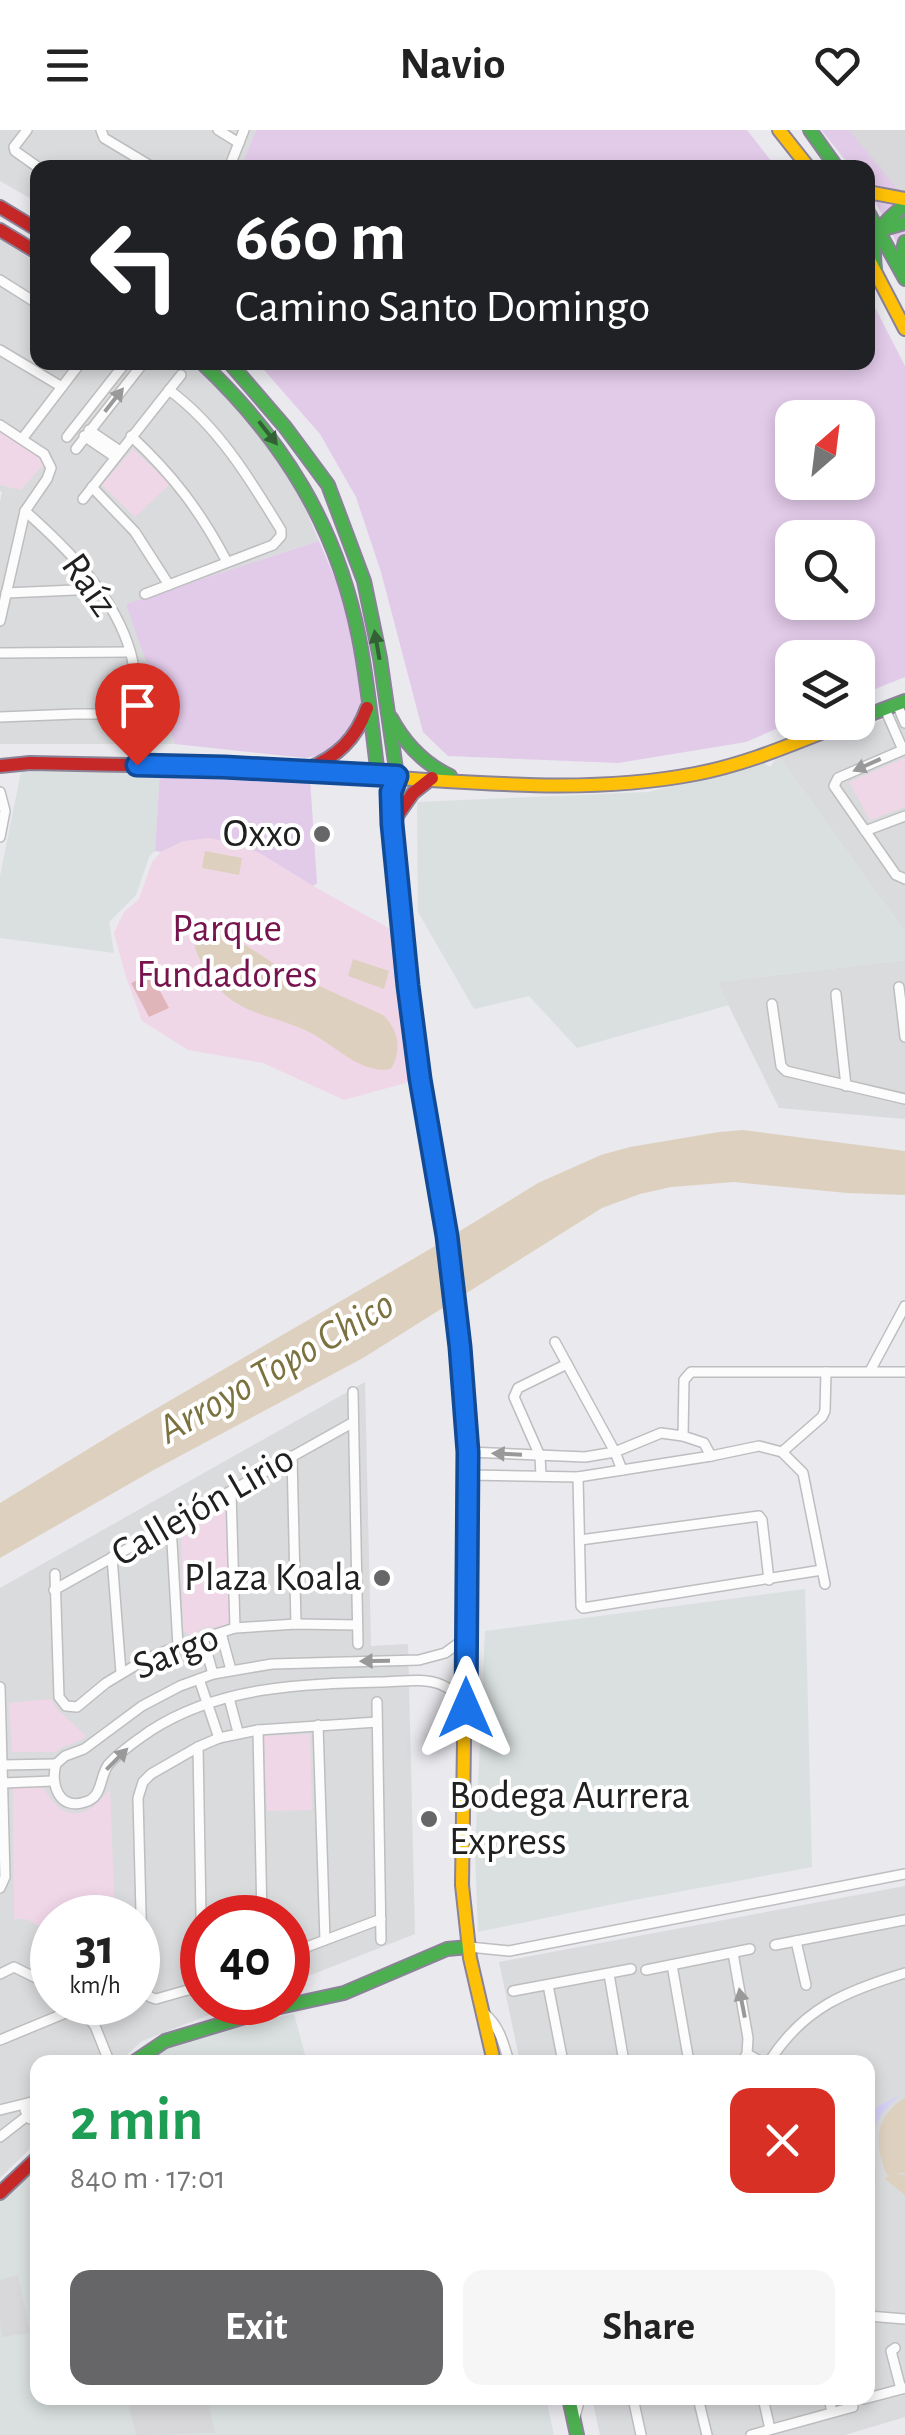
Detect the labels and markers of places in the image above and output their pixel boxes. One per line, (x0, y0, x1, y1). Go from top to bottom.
pin (95, 663, 180, 766)
place label: Oxxo (223, 814, 302, 854)
marker: Oxxo (311, 823, 333, 845)
place label: Plaza Koala (184, 1558, 362, 1598)
marker: Plaza Koala (371, 1567, 393, 1589)
place label: Bodega Aurrera Express (449, 1776, 690, 1862)
marker: Bodega Aurrera Express (418, 1808, 440, 1830)

